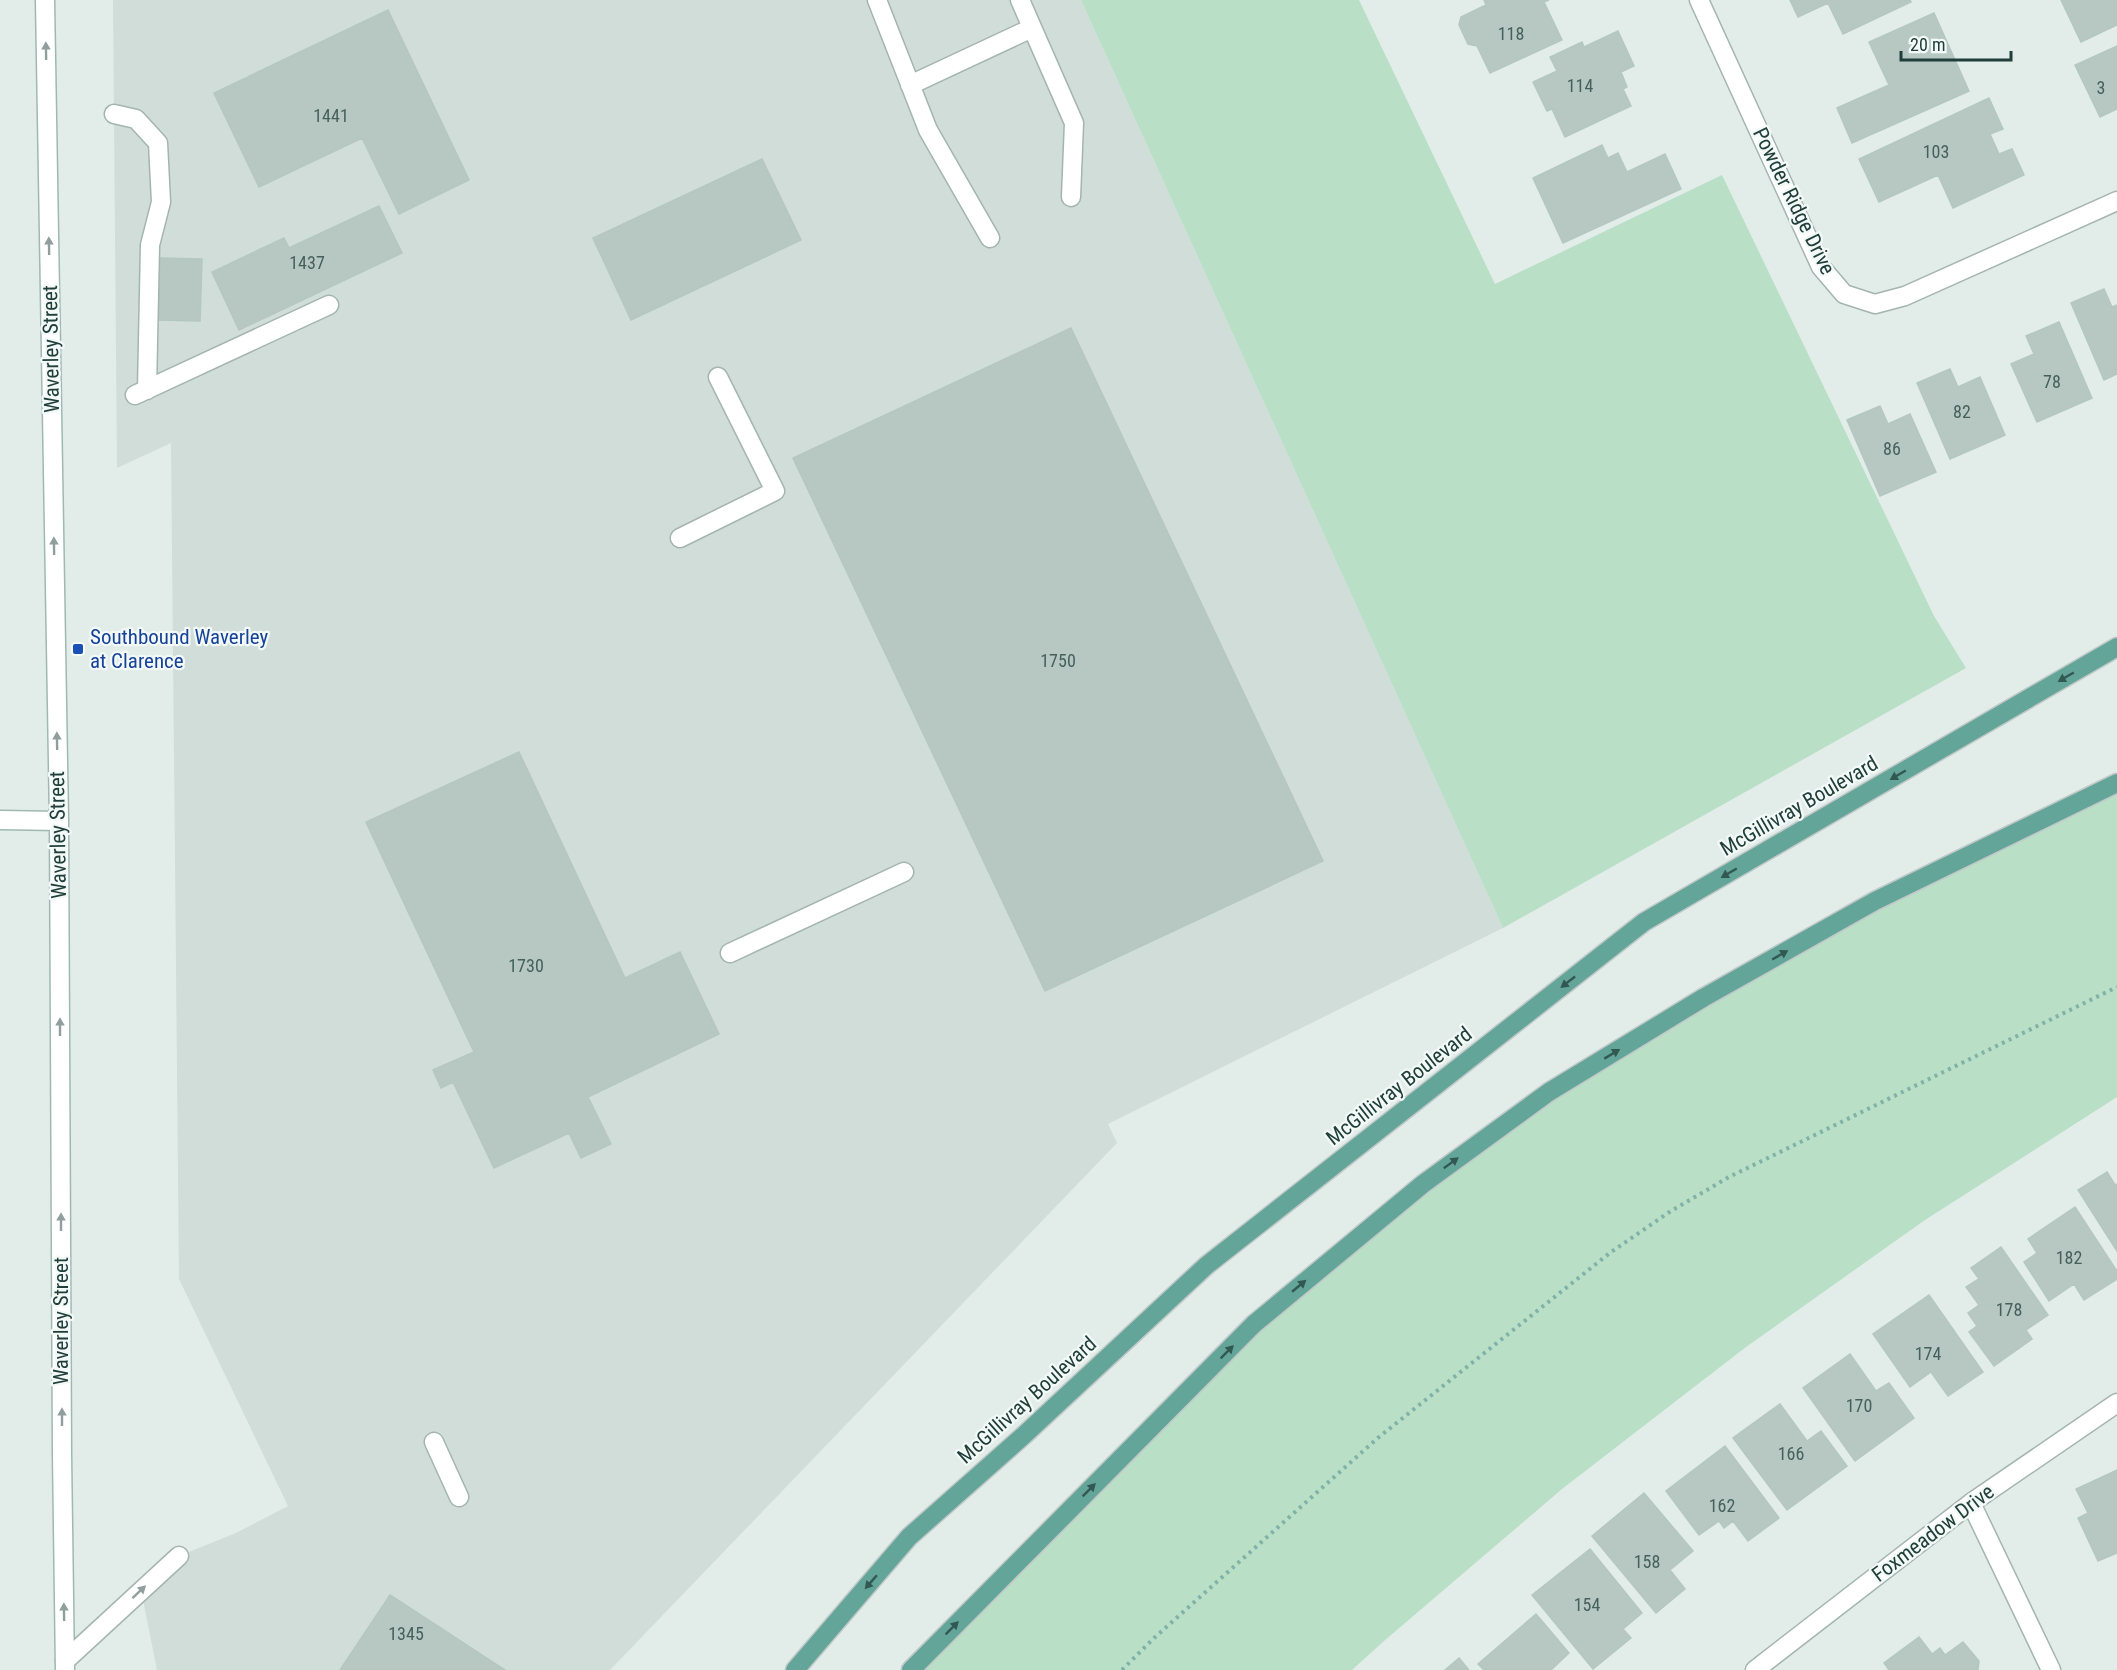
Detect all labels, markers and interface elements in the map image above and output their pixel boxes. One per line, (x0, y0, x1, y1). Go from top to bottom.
house number: 118 (1498, 23, 1524, 44)
scale bar (1901, 24, 2010, 62)
text: 20 m (1910, 34, 1945, 55)
one-way arrow (41, 42, 51, 61)
house number: 114 (1567, 75, 1593, 96)
house number: 3 (2097, 77, 2105, 98)
house number: 1441 (313, 105, 349, 126)
street label: Powder Ridge Drive (1748, 124, 1840, 279)
house number: 103 (1923, 141, 1949, 162)
one-way arrow (44, 237, 54, 256)
house number: 1437 (289, 252, 325, 273)
street label: Waverley Street (38, 285, 64, 413)
house number: 78 (2043, 371, 2061, 392)
house number: 82 (1953, 401, 1971, 422)
house number: 86 (1883, 438, 1901, 459)
one-way arrow (49, 537, 59, 556)
place label: Southbound Waverley at Clarence (90, 625, 269, 673)
marker: Southbound Waverley at Clarence (71, 642, 85, 656)
house number: 1750 (1040, 650, 1076, 671)
one-way arrow (2058, 671, 2075, 681)
one-way arrow (52, 732, 62, 751)
street label: McGillivray Boulevard (1716, 751, 1882, 861)
one-way arrow (1890, 769, 1906, 780)
street label: Waverley Street (45, 771, 71, 899)
one-way arrow (1721, 867, 1737, 878)
one-way arrow (1772, 950, 1789, 960)
house number: 1730 (508, 955, 544, 976)
one-way arrow (1560, 975, 1576, 988)
one-way arrow (55, 1017, 65, 1036)
street label: McGillivray Boulevard (1322, 1022, 1476, 1150)
one-way arrow (1604, 1048, 1620, 1059)
one-way arrow (1443, 1158, 1458, 1170)
one-way arrow (56, 1212, 66, 1231)
house number: 182 (2056, 1247, 2082, 1268)
street label: Waverley Street (49, 1257, 73, 1385)
one-way arrow (1292, 1281, 1307, 1293)
house number: 178 (1996, 1299, 2022, 1320)
street label: McGillivray Boulevard (953, 1332, 1101, 1468)
house number: 174 (1915, 1343, 1941, 1364)
one-way arrow (1219, 1345, 1233, 1359)
house number: 170 (1846, 1395, 1872, 1416)
one-way arrow (57, 1407, 67, 1426)
house number: 166 (1778, 1443, 1804, 1464)
street label: Foxmeadow Drive (1867, 1479, 1999, 1587)
one-way arrow (1082, 1484, 1096, 1498)
house number: 162 (1709, 1495, 1735, 1516)
house number: 158 (1634, 1551, 1660, 1572)
one-way arrow (864, 1574, 878, 1589)
one-way arrow (131, 1585, 146, 1599)
house number: 154 (1574, 1594, 1600, 1615)
one-way arrow (60, 1602, 69, 1621)
one-way arrow (945, 1622, 959, 1636)
house number: 1345 (388, 1623, 424, 1644)

